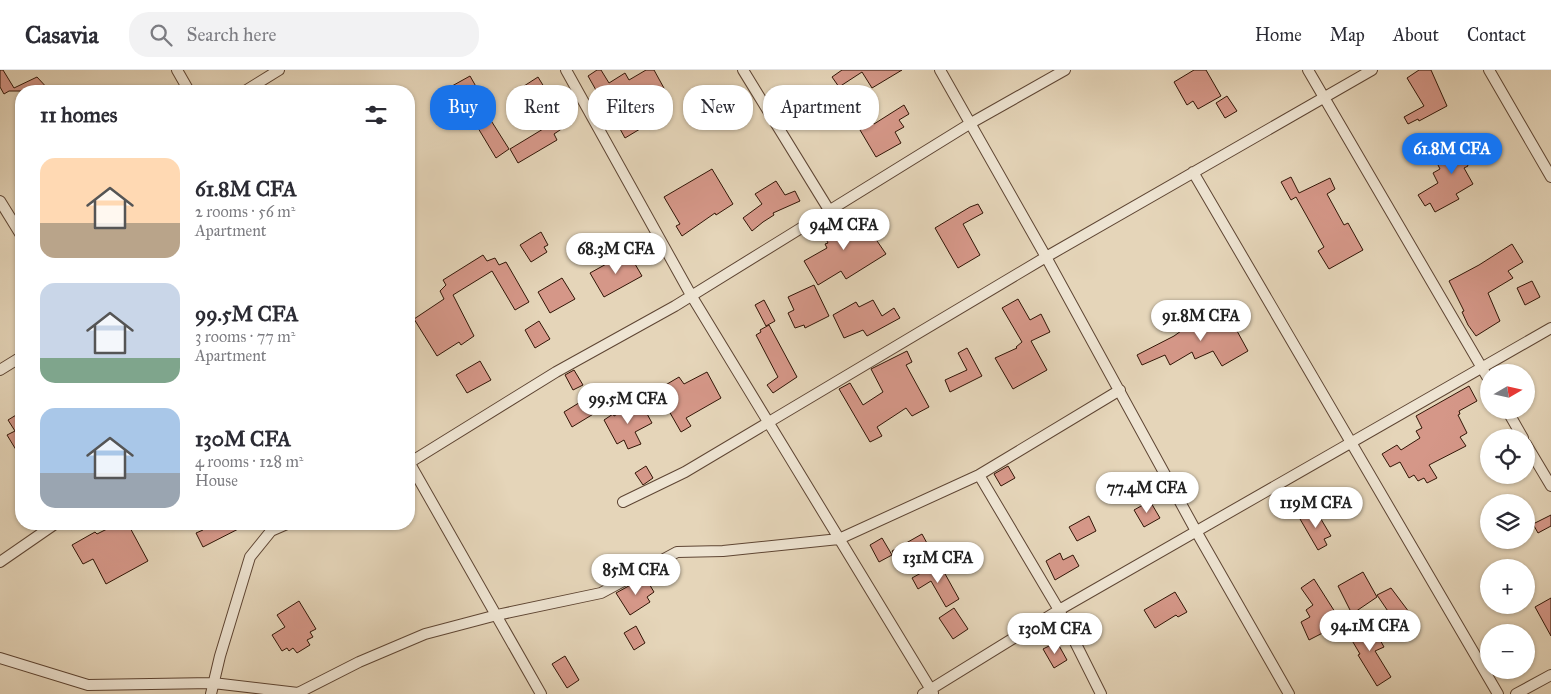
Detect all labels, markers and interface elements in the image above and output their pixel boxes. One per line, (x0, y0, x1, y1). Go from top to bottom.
search box (129, 12, 479, 57)
text: Casavia (25, 20, 99, 50)
icon: search (147, 21, 175, 49)
text: Search here (187, 23, 276, 46)
text: Home (1255, 24, 1302, 46)
text: Map (1330, 24, 1365, 46)
text: About (1393, 24, 1439, 46)
text: Contact (1467, 24, 1526, 46)
chip: Buy (430, 85, 496, 130)
chip: Rent (506, 85, 578, 130)
chip: Filters (588, 85, 673, 130)
chip: New (683, 85, 753, 130)
chip: Apartment (763, 85, 879, 130)
icon: filters (362, 101, 390, 129)
text: 11 homes (40, 102, 117, 128)
pin: 61.8M CFA (1395, 132, 1509, 175)
text: 61.8M CFA (1413, 139, 1491, 158)
text: 61.8M CFA (195, 176, 297, 202)
icon: home (80, 178, 140, 238)
text: 2 rooms · 56 m² (195, 202, 295, 221)
pin: 94M CFA (798, 208, 890, 251)
text: 94M CFA (810, 215, 878, 234)
text: Apartment (195, 221, 267, 240)
pin: 68.3M CFA (559, 232, 673, 275)
text: 68.3M CFA (577, 239, 655, 258)
pin: 91.8M CFA (1144, 300, 1258, 342)
text: 99.5M CFA (195, 301, 299, 327)
icon: home (80, 303, 140, 363)
text: 91.8M CFA (1162, 306, 1240, 325)
text: 3 rooms · 77 m² (195, 327, 295, 346)
text: Apartment (195, 346, 267, 365)
north arrow (1480, 364, 1535, 419)
map controls (1480, 364, 1535, 679)
pin: 99.5M CFA (571, 382, 685, 425)
text: 99.5M CFA (588, 389, 668, 408)
text: 130M CFA (195, 426, 291, 452)
icon: home (80, 428, 140, 488)
button: locate (1480, 429, 1535, 484)
text: 4 rooms · 128 m² (195, 452, 304, 471)
text: House (195, 471, 238, 490)
pin: 77.4M CFA (1090, 472, 1204, 514)
text: 77.4M CFA (1107, 478, 1187, 497)
pin: 119M CFA (1264, 486, 1368, 529)
text: 119M CFA (1280, 493, 1352, 512)
button: layers (1480, 494, 1535, 549)
pin: 131M CFA (886, 542, 990, 584)
text: 131M CFA (903, 548, 973, 567)
pin: 85M CFA (590, 554, 682, 596)
button: + (1480, 559, 1535, 614)
text: 85M CFA (602, 560, 670, 579)
pin: 94.1M CFA (1313, 610, 1427, 652)
pin: 130M CFA (1003, 612, 1107, 655)
text: 94.1M CFA (1331, 616, 1409, 635)
text: 130M CFA (1018, 619, 1092, 638)
button: − (1480, 624, 1535, 679)

